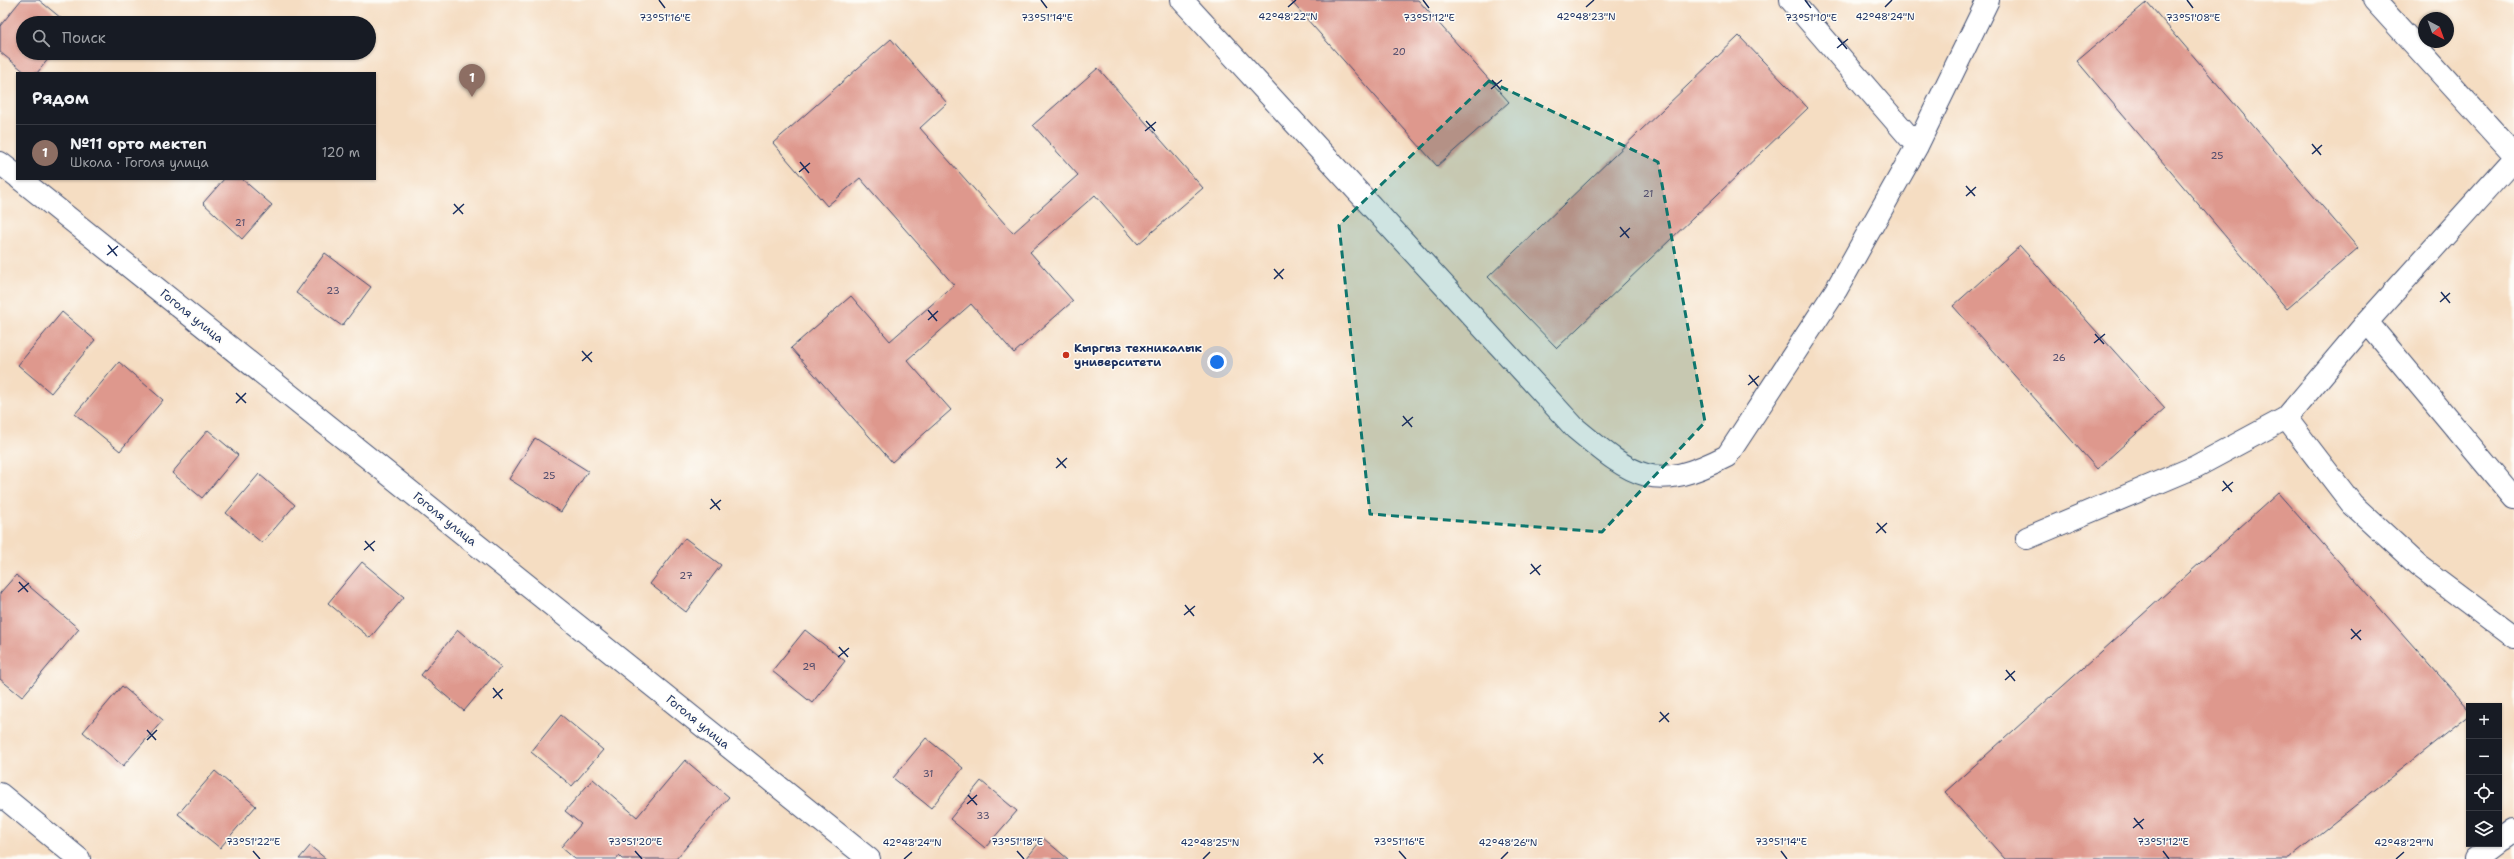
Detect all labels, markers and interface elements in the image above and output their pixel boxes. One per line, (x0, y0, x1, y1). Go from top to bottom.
text: 42°48'22"N (1258, 10, 1318, 23)
text: 42°48'23"N (1556, 10, 1616, 23)
text: 42°48'24"N (1855, 10, 1915, 23)
text: 73°51'16"E (639, 11, 691, 24)
text: 73°51'14"E (1021, 11, 1073, 24)
text: 73°51'12"E (1403, 11, 1455, 24)
text: 73°51'10"E (1785, 11, 1837, 24)
text: 73°51'08"E (2166, 11, 2220, 24)
north arrow (2418, 12, 2454, 48)
search box (16, 16, 376, 60)
icon: search (30, 27, 52, 49)
text: Поиск (62, 28, 106, 48)
house number: 20 (1392, 45, 1406, 58)
pin: 1 (459, 64, 485, 97)
text: Рядом (32, 87, 89, 109)
text: №11 орто мектеп (70, 134, 207, 154)
text: 1 (42, 144, 48, 161)
text: 120 m (322, 144, 360, 161)
house number: 25 (2211, 149, 2223, 162)
text: Школа · Гоголя улица (70, 154, 209, 171)
house number: 21 (1643, 187, 1653, 200)
house number: 21 (235, 216, 245, 229)
house number: 23 (326, 284, 340, 297)
street label: Гоголя улица (157, 285, 228, 347)
place label: Кыргыз техникалык университети (1074, 340, 1202, 370)
marker: Кыргыз техникалык университети (1061, 350, 1071, 360)
house number: 26 (2052, 351, 2066, 364)
your location (1207, 352, 1227, 372)
house number: 25 (543, 469, 555, 482)
street label: Гоголя улица (410, 488, 481, 550)
house number: 27 (679, 569, 693, 582)
house number: 29 (802, 660, 816, 673)
street label: Гоголя улица (663, 691, 734, 753)
map controls (2466, 703, 2502, 847)
button: + (2466, 703, 2502, 739)
button: − (2466, 739, 2502, 775)
house number: 31 (923, 767, 933, 780)
button: locate (2466, 775, 2502, 811)
house number: 33 (976, 809, 990, 822)
button: layers (2466, 811, 2502, 847)
text: 73°51'22"E (226, 835, 280, 848)
text: 73°51'20"E (608, 835, 662, 848)
text: 73°51'18"E (991, 835, 1043, 848)
text: 73°51'16"E (1373, 835, 1425, 848)
text: 73°51'14"E (1755, 835, 1807, 848)
text: 73°51'12"E (2137, 835, 2189, 848)
text: 42°48'24"N (882, 836, 942, 849)
text: 42°48'25"N (1181, 836, 1239, 849)
text: 42°48'26"N (1479, 836, 1537, 849)
text: 42°48'29"N (2374, 836, 2434, 849)

